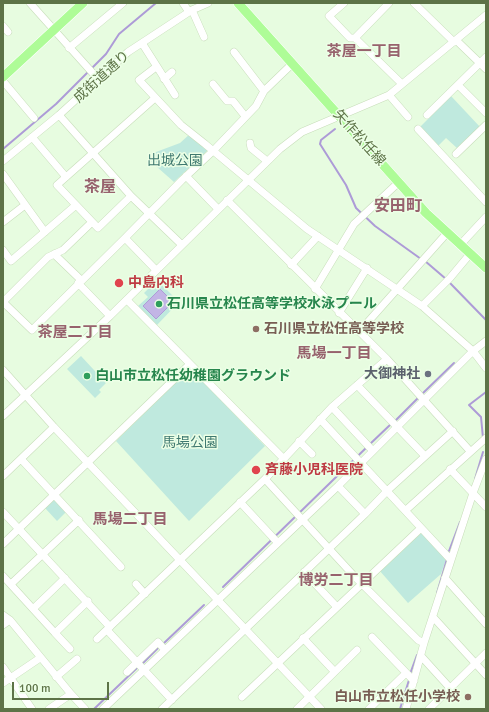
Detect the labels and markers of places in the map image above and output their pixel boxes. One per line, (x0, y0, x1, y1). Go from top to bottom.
place label: 中島内科 (128, 275, 184, 291)
marker: 中島内科 (113, 277, 125, 289)
place label: 石川県立松任高等学校水泳プール (167, 296, 377, 312)
marker: 石川県立松任高等学校水泳プール (154, 299, 164, 309)
place label: 石川県立松任高等学校 (264, 321, 404, 337)
marker: 石川県立松任高等学校 (251, 324, 261, 334)
place label: 大御神社 (364, 366, 420, 382)
place label: 白山市立松任幼稚園グラウンド (95, 368, 291, 384)
marker: 大御神社 (423, 369, 433, 379)
marker: 白山市立松任幼稚園グラウンド (82, 371, 92, 381)
place label: 斉藤小児科医院 (265, 462, 363, 478)
marker: 斉藤小児科医院 (250, 464, 262, 476)
place label: 白山市立松任小学校 (334, 689, 460, 705)
marker: 白山市立松任小学校 (463, 692, 473, 702)

